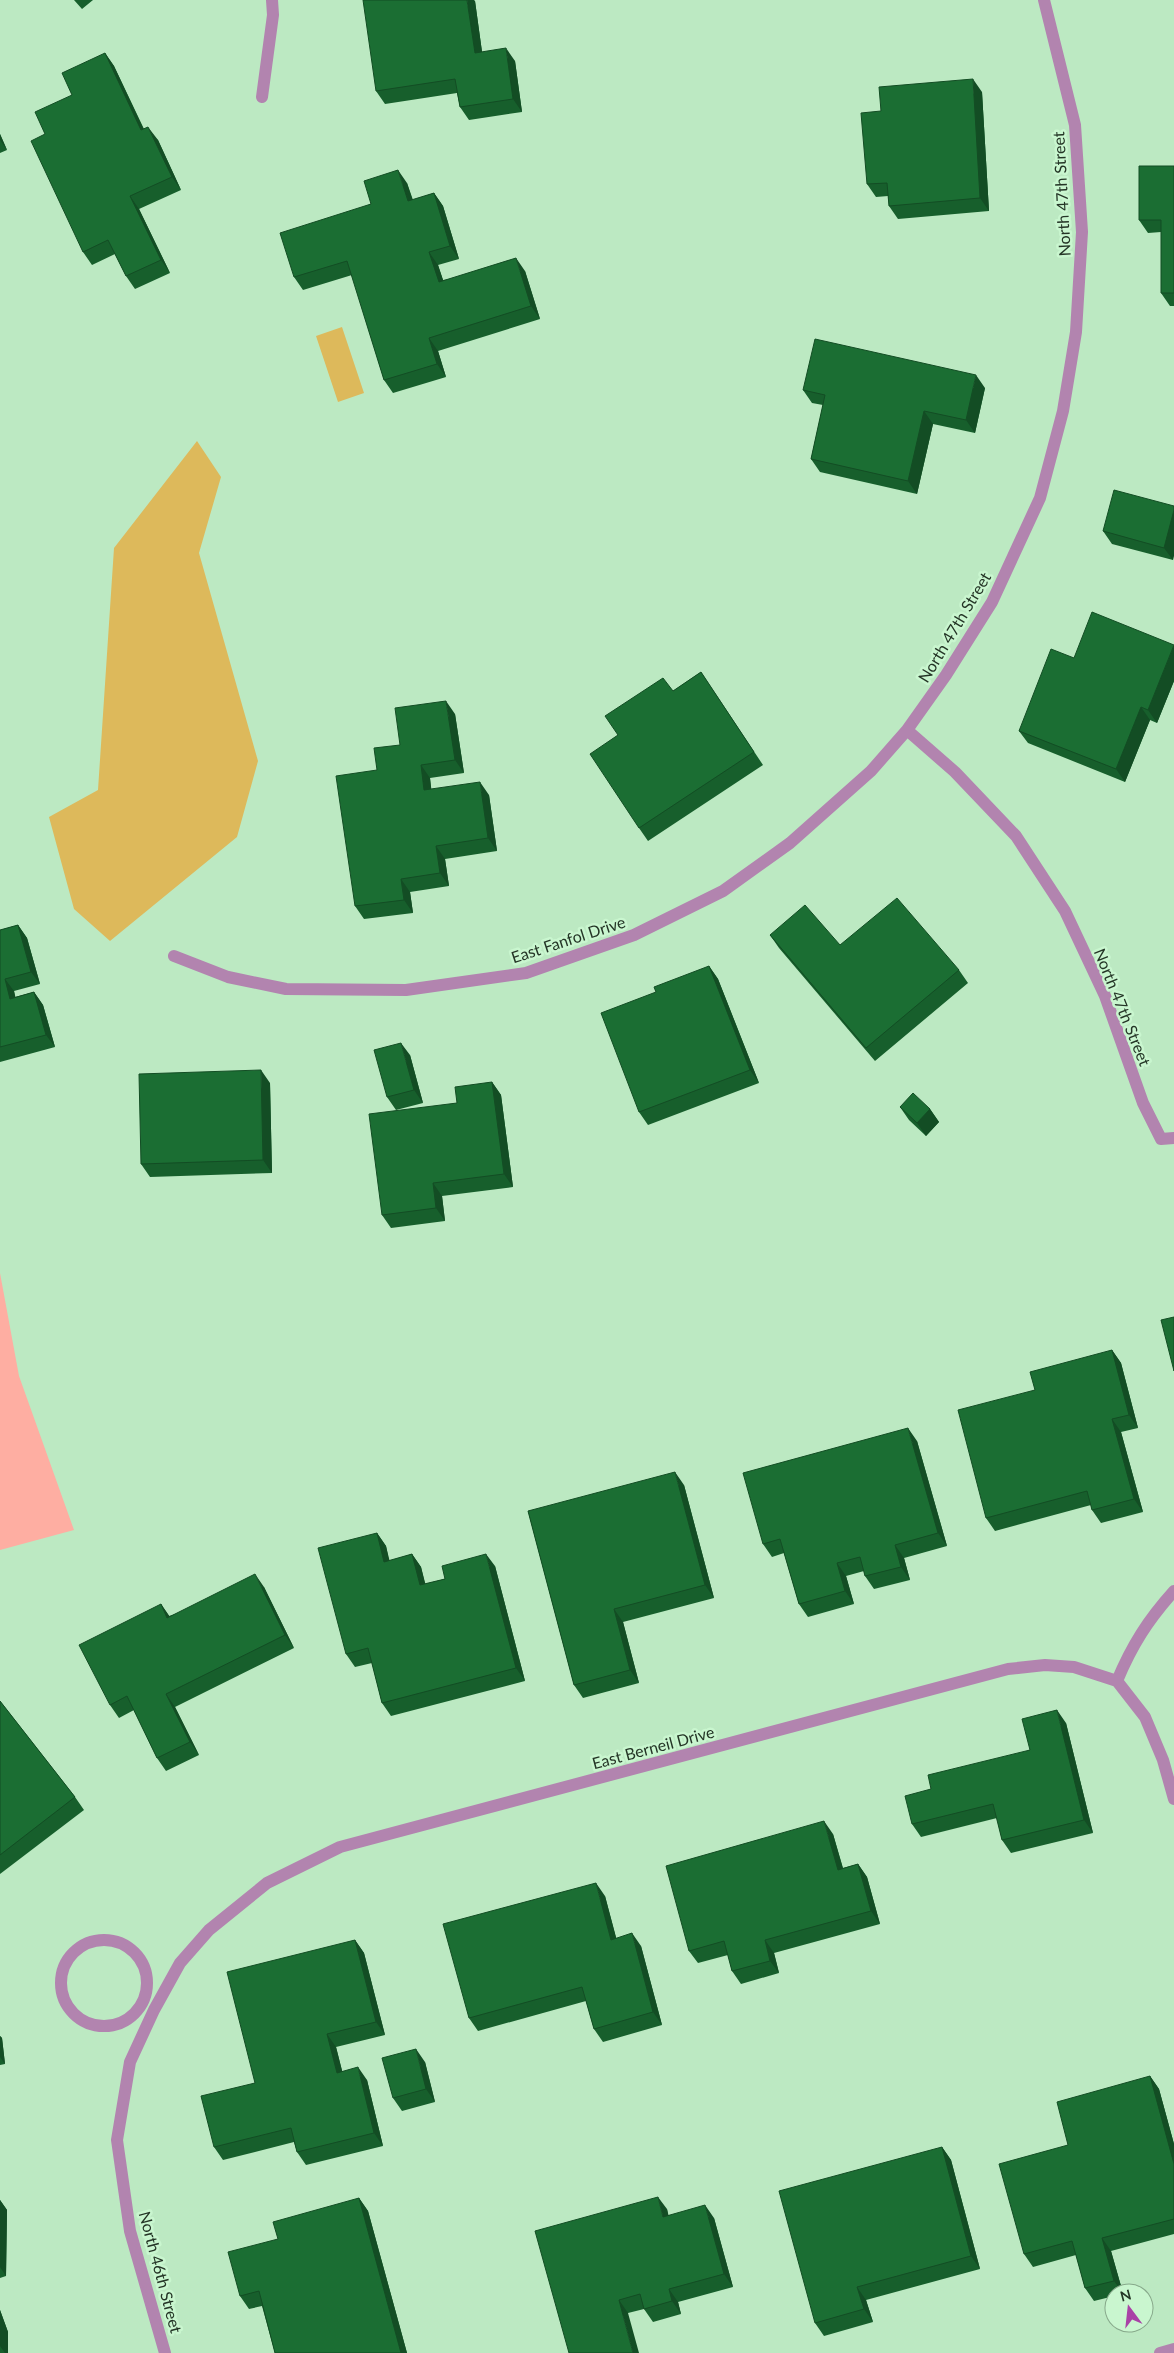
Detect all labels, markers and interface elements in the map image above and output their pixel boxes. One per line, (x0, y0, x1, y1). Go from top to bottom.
street label: North 47th Street (1048, 131, 1074, 257)
street label: North 47th Street (914, 568, 994, 685)
street label: East Fanfol Drive (508, 912, 628, 966)
street label: North 47th Street (1091, 945, 1155, 1069)
street label: East Berneil Drive (590, 1722, 716, 1772)
street label: North 46th Street (136, 2209, 186, 2335)
north arrow (1104, 2283, 1154, 2333)
text: N (1118, 2285, 1133, 2305)

